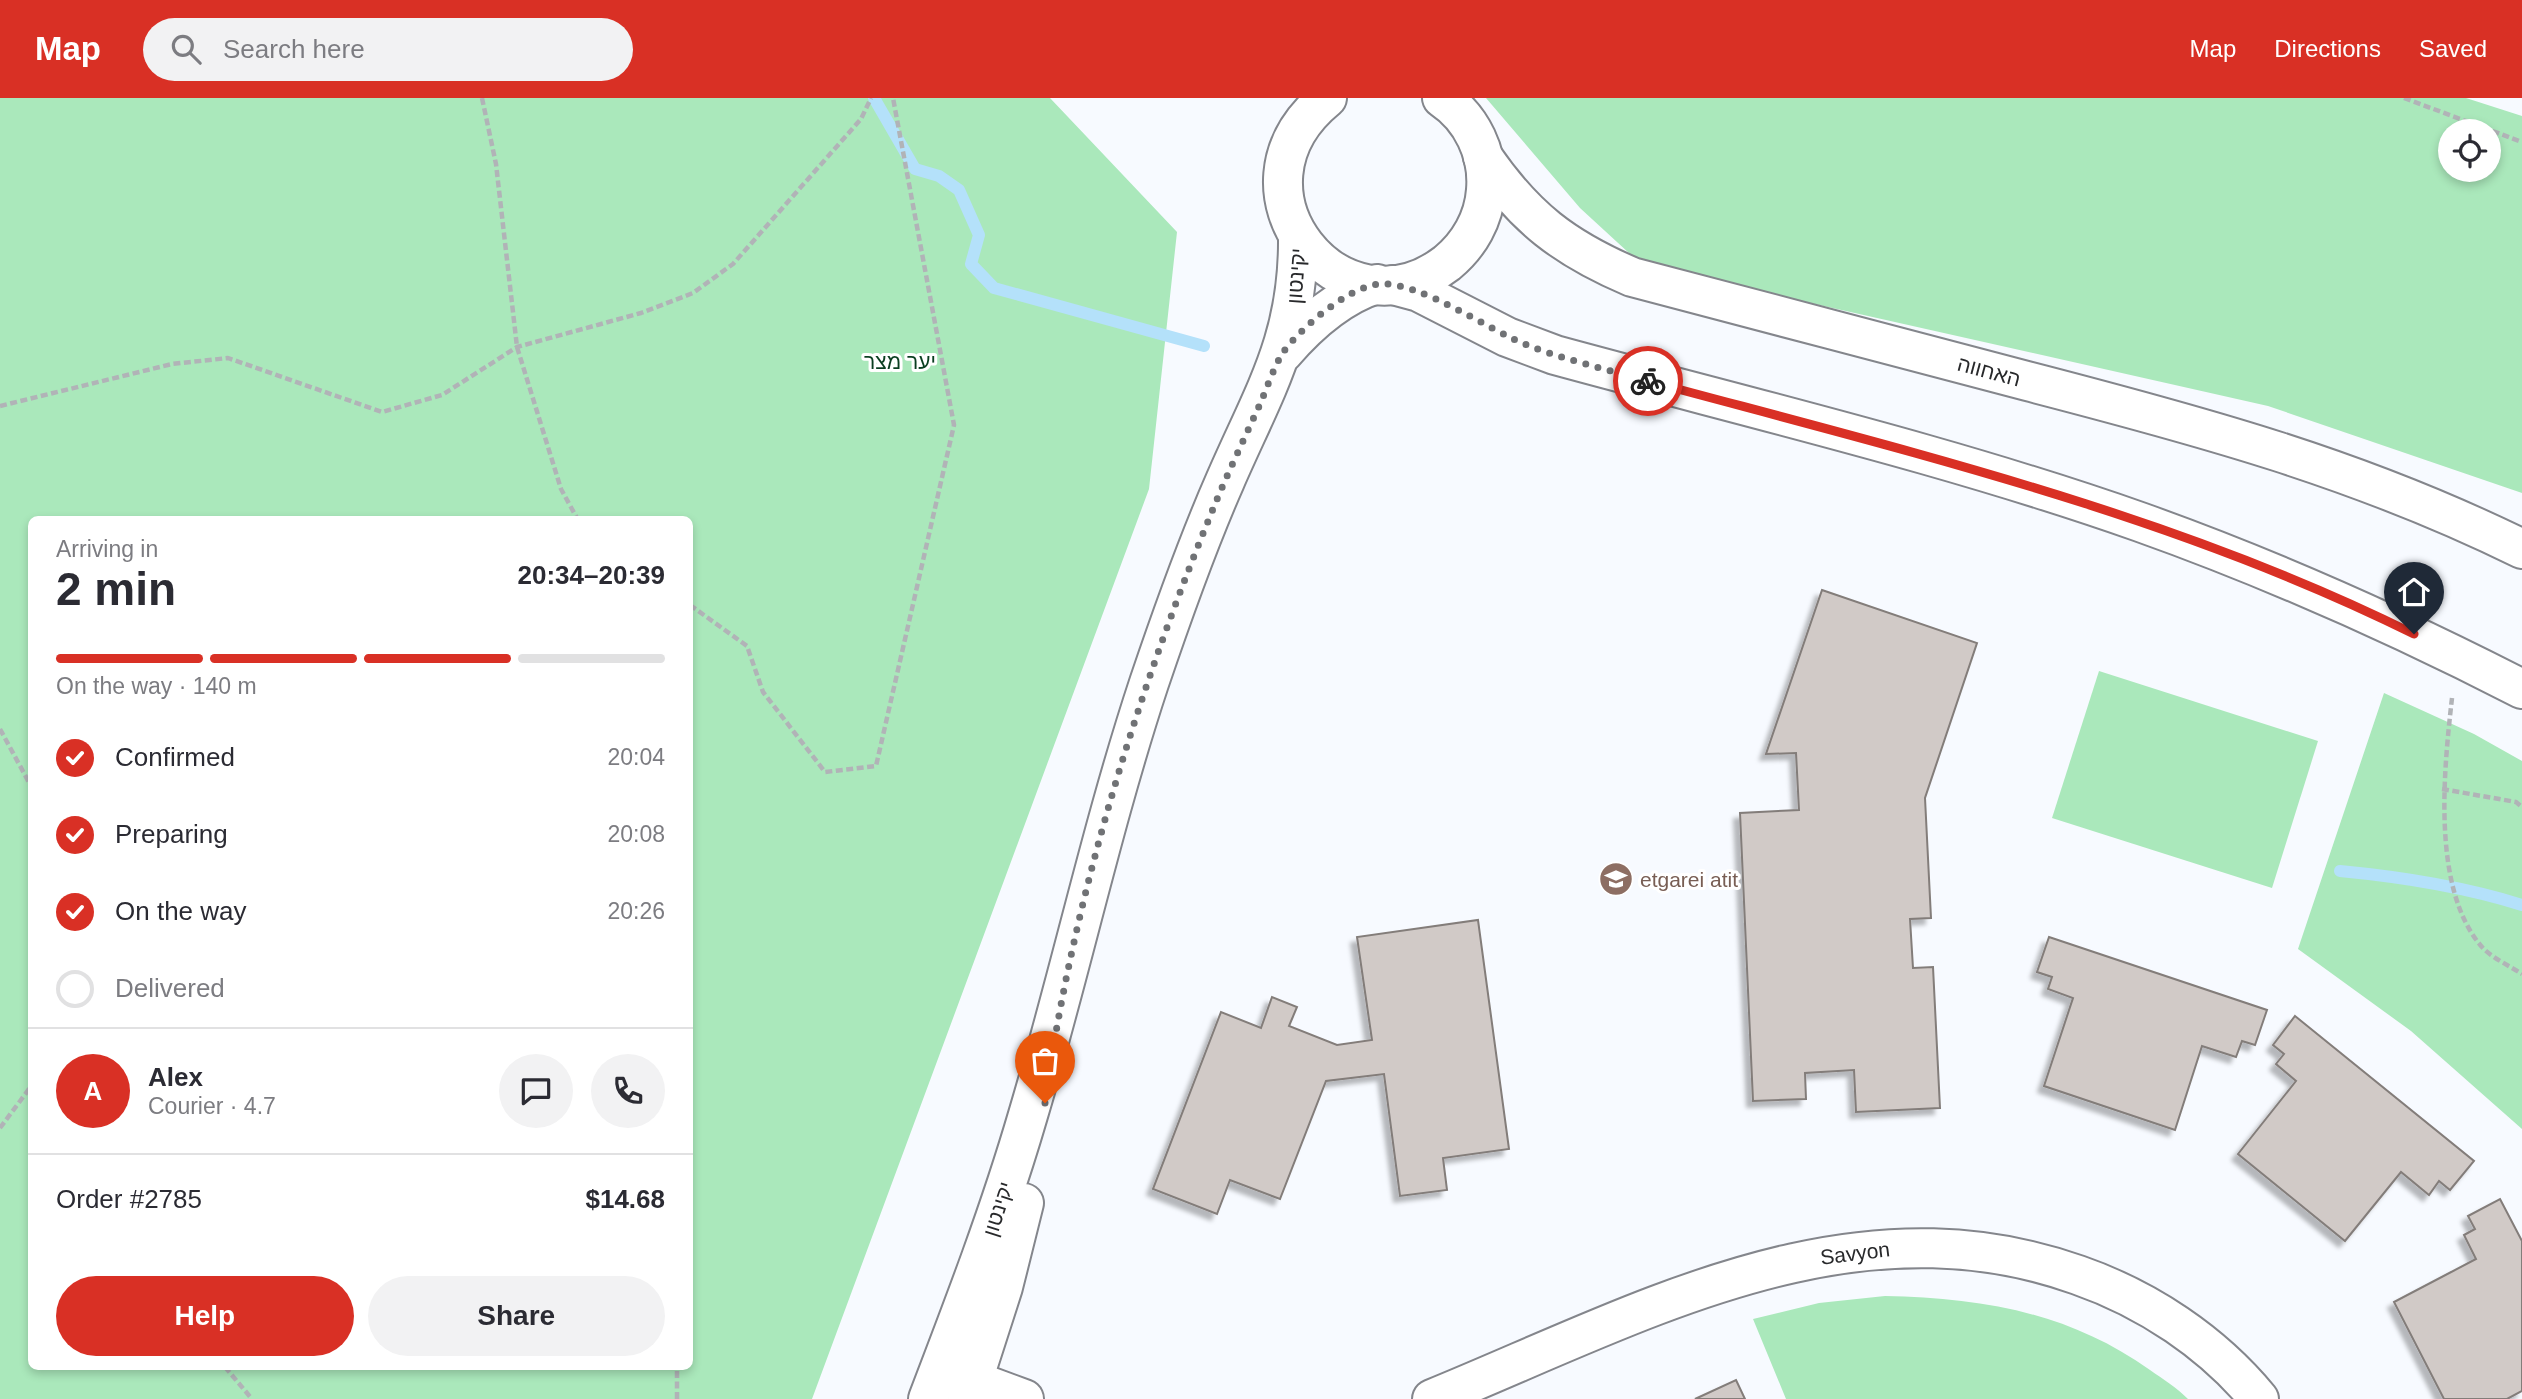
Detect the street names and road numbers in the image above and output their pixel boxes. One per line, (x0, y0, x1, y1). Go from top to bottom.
street label: יקינטון (1283, 247, 1309, 305)
street label: האחווה (1955, 352, 2023, 390)
street label: יקינטון (978, 1179, 1018, 1239)
street label: Savyon (1819, 1237, 1891, 1269)

